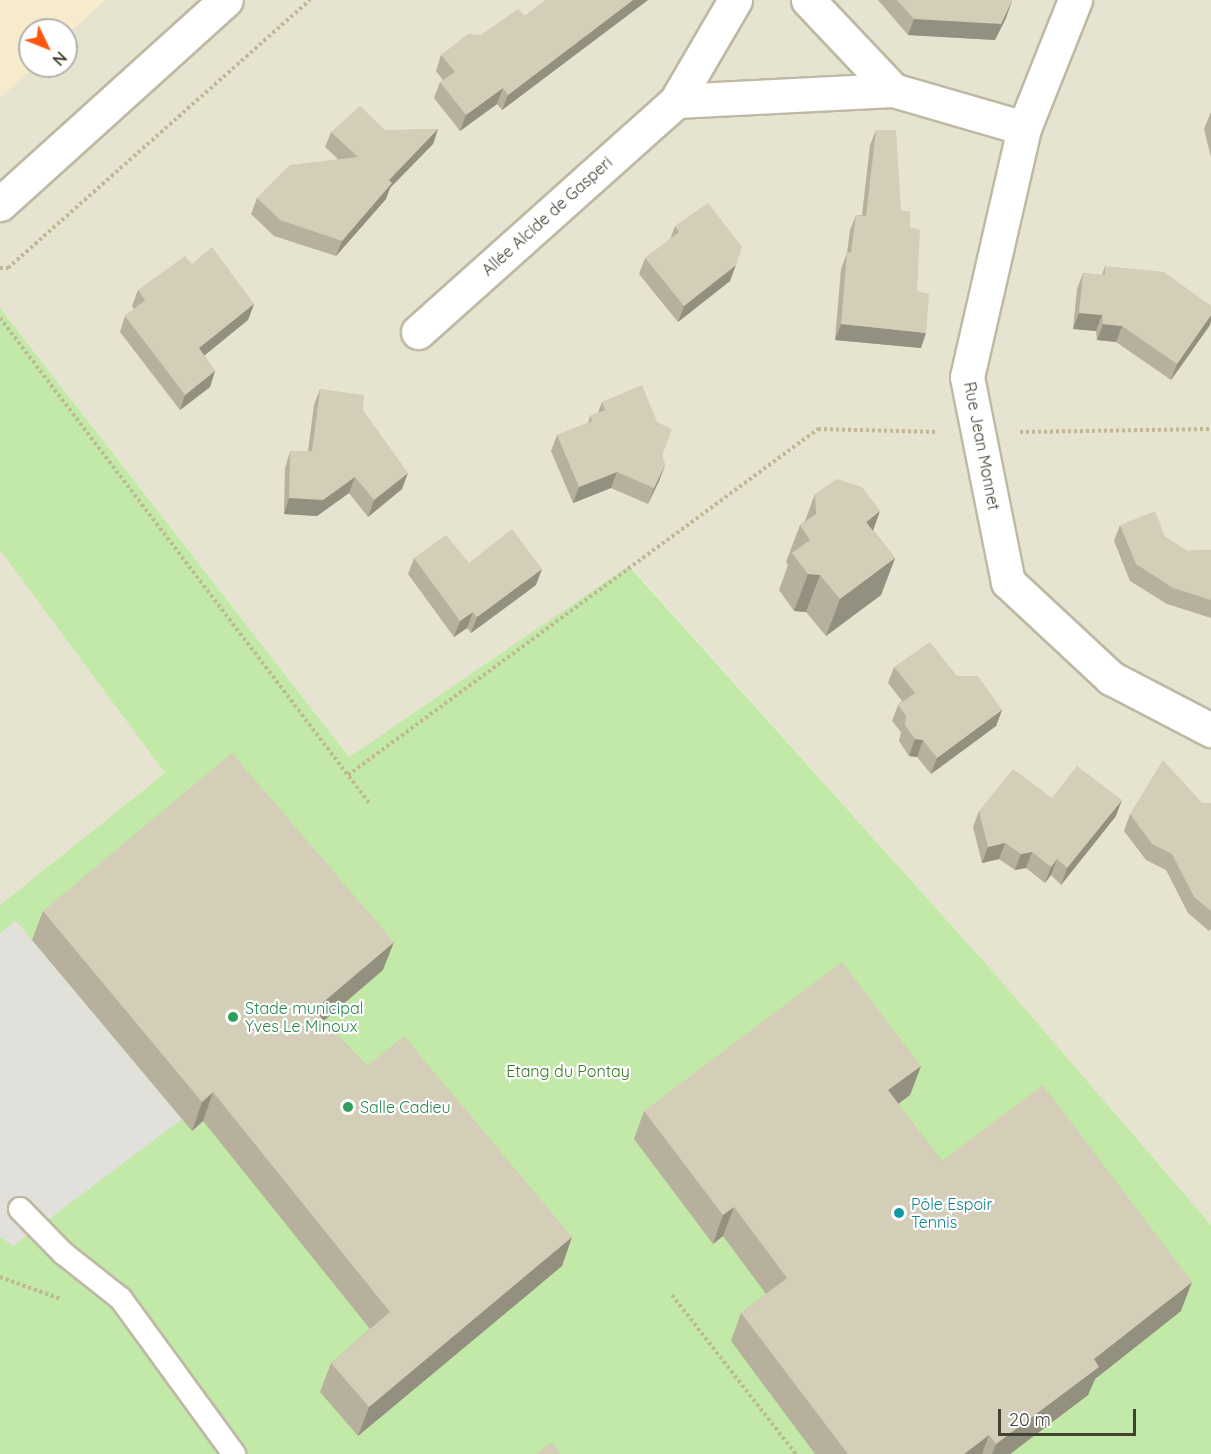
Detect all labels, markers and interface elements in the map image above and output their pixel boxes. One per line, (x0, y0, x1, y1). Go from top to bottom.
north arrow (18, 18, 78, 78)
text: N (48, 48, 71, 70)
street label: Allée Alcide de Gasperi (478, 152, 616, 280)
street label: Rue Jean Monnet (960, 380, 1004, 512)
place label: Stade municipal Yves Le Minoux (245, 998, 363, 1036)
marker: Stade municipal Yves Le Minoux (226, 1010, 240, 1024)
park label: Etang du Pontay (506, 1061, 630, 1081)
place label: Salle Cadieu (360, 1097, 451, 1117)
marker: Salle Cadieu (341, 1100, 355, 1114)
place label: Pôle Espoir Tennis (911, 1194, 993, 1232)
marker: Pôle Espoir Tennis (892, 1206, 906, 1220)
scale bar (1001, 1397, 1139, 1435)
text: 20 m (1009, 1408, 1051, 1431)

